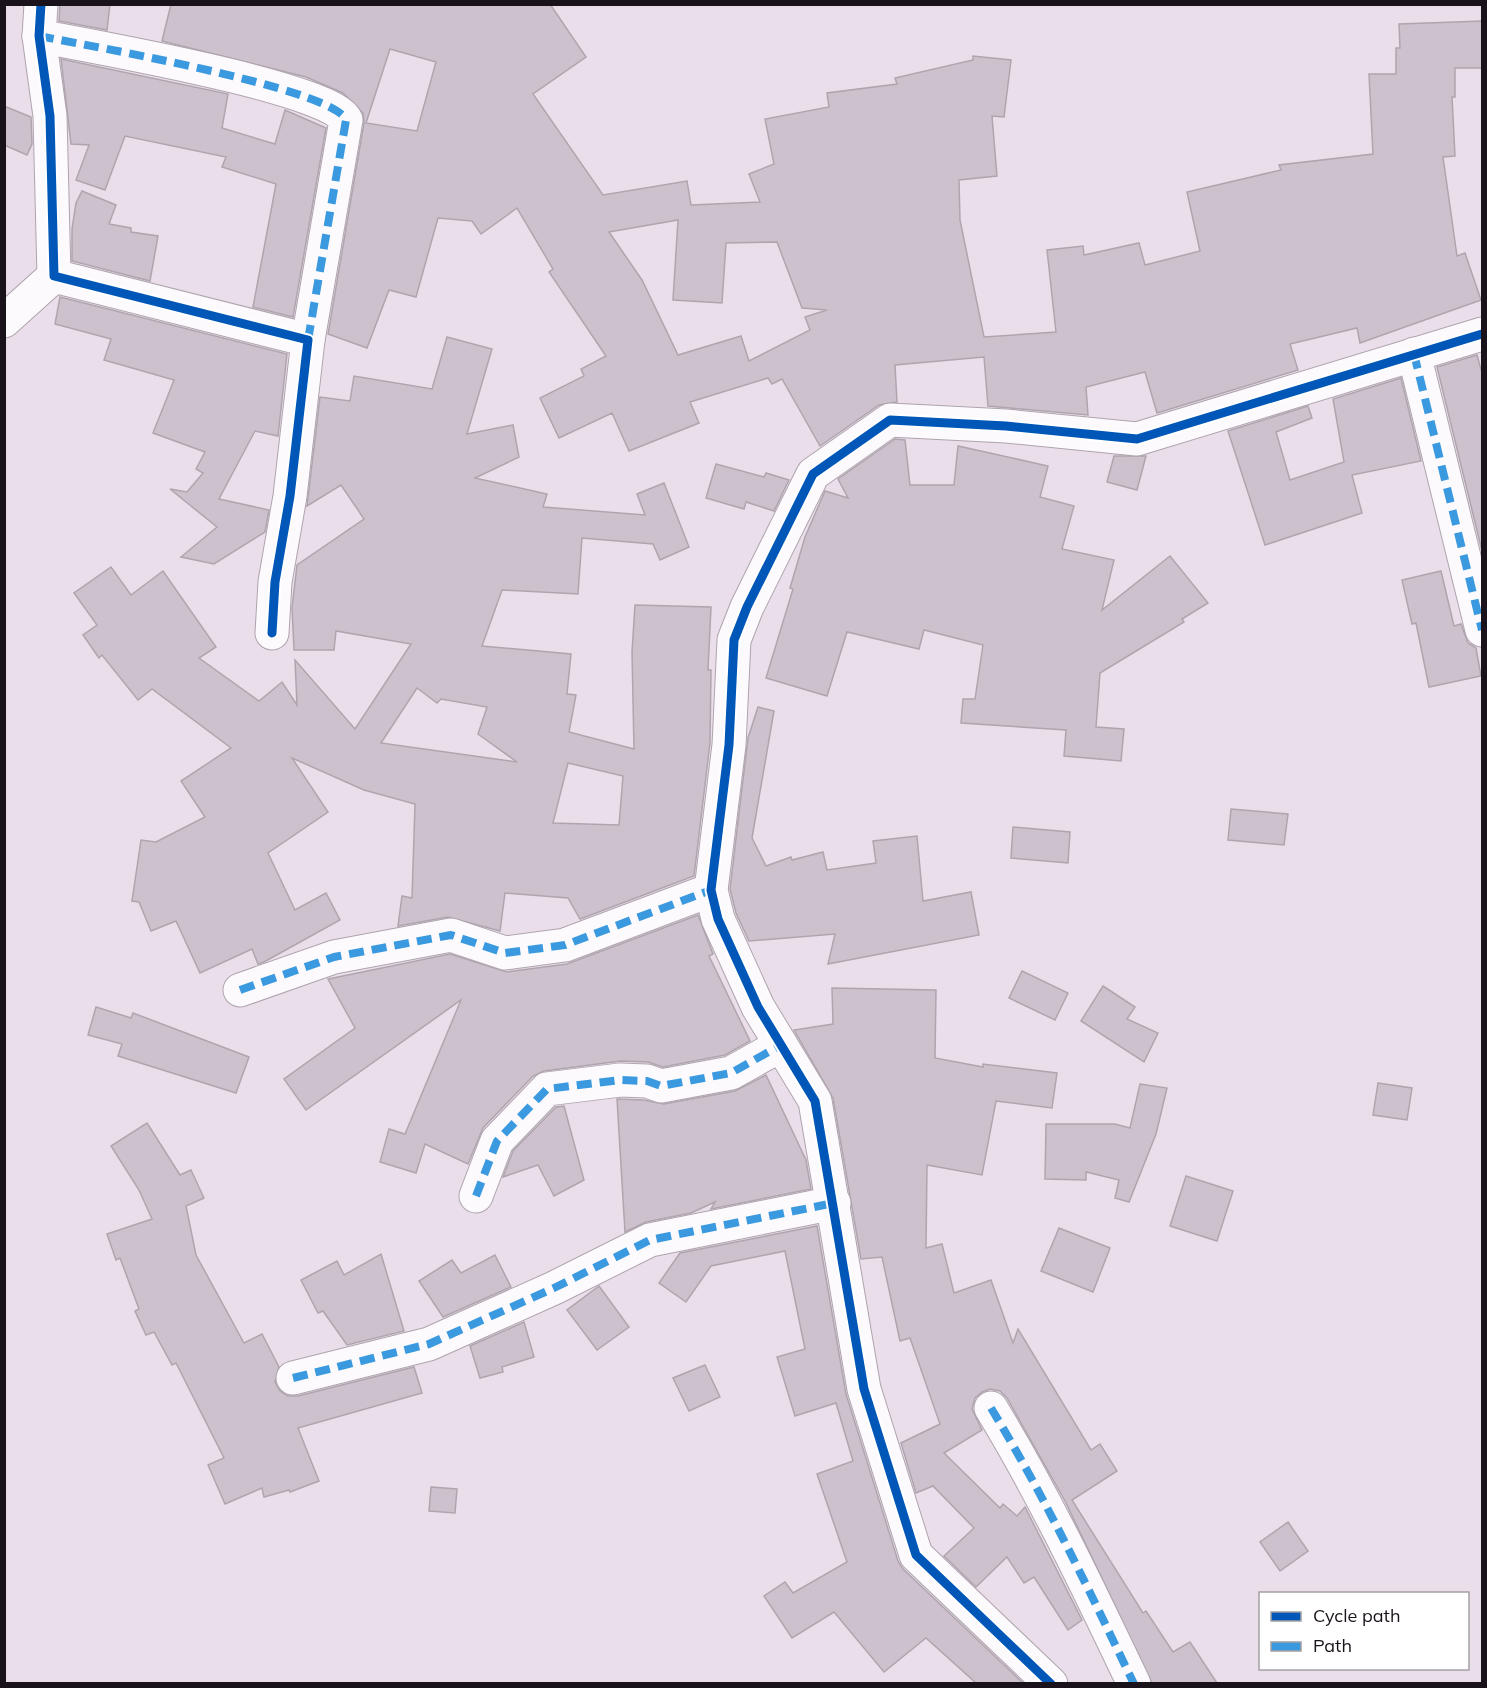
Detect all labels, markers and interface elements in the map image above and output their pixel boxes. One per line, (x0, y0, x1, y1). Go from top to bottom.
legend (1259, 1592, 1469, 1670)
text: Cycle path (1313, 1604, 1400, 1627)
text: Path (1313, 1634, 1352, 1657)

